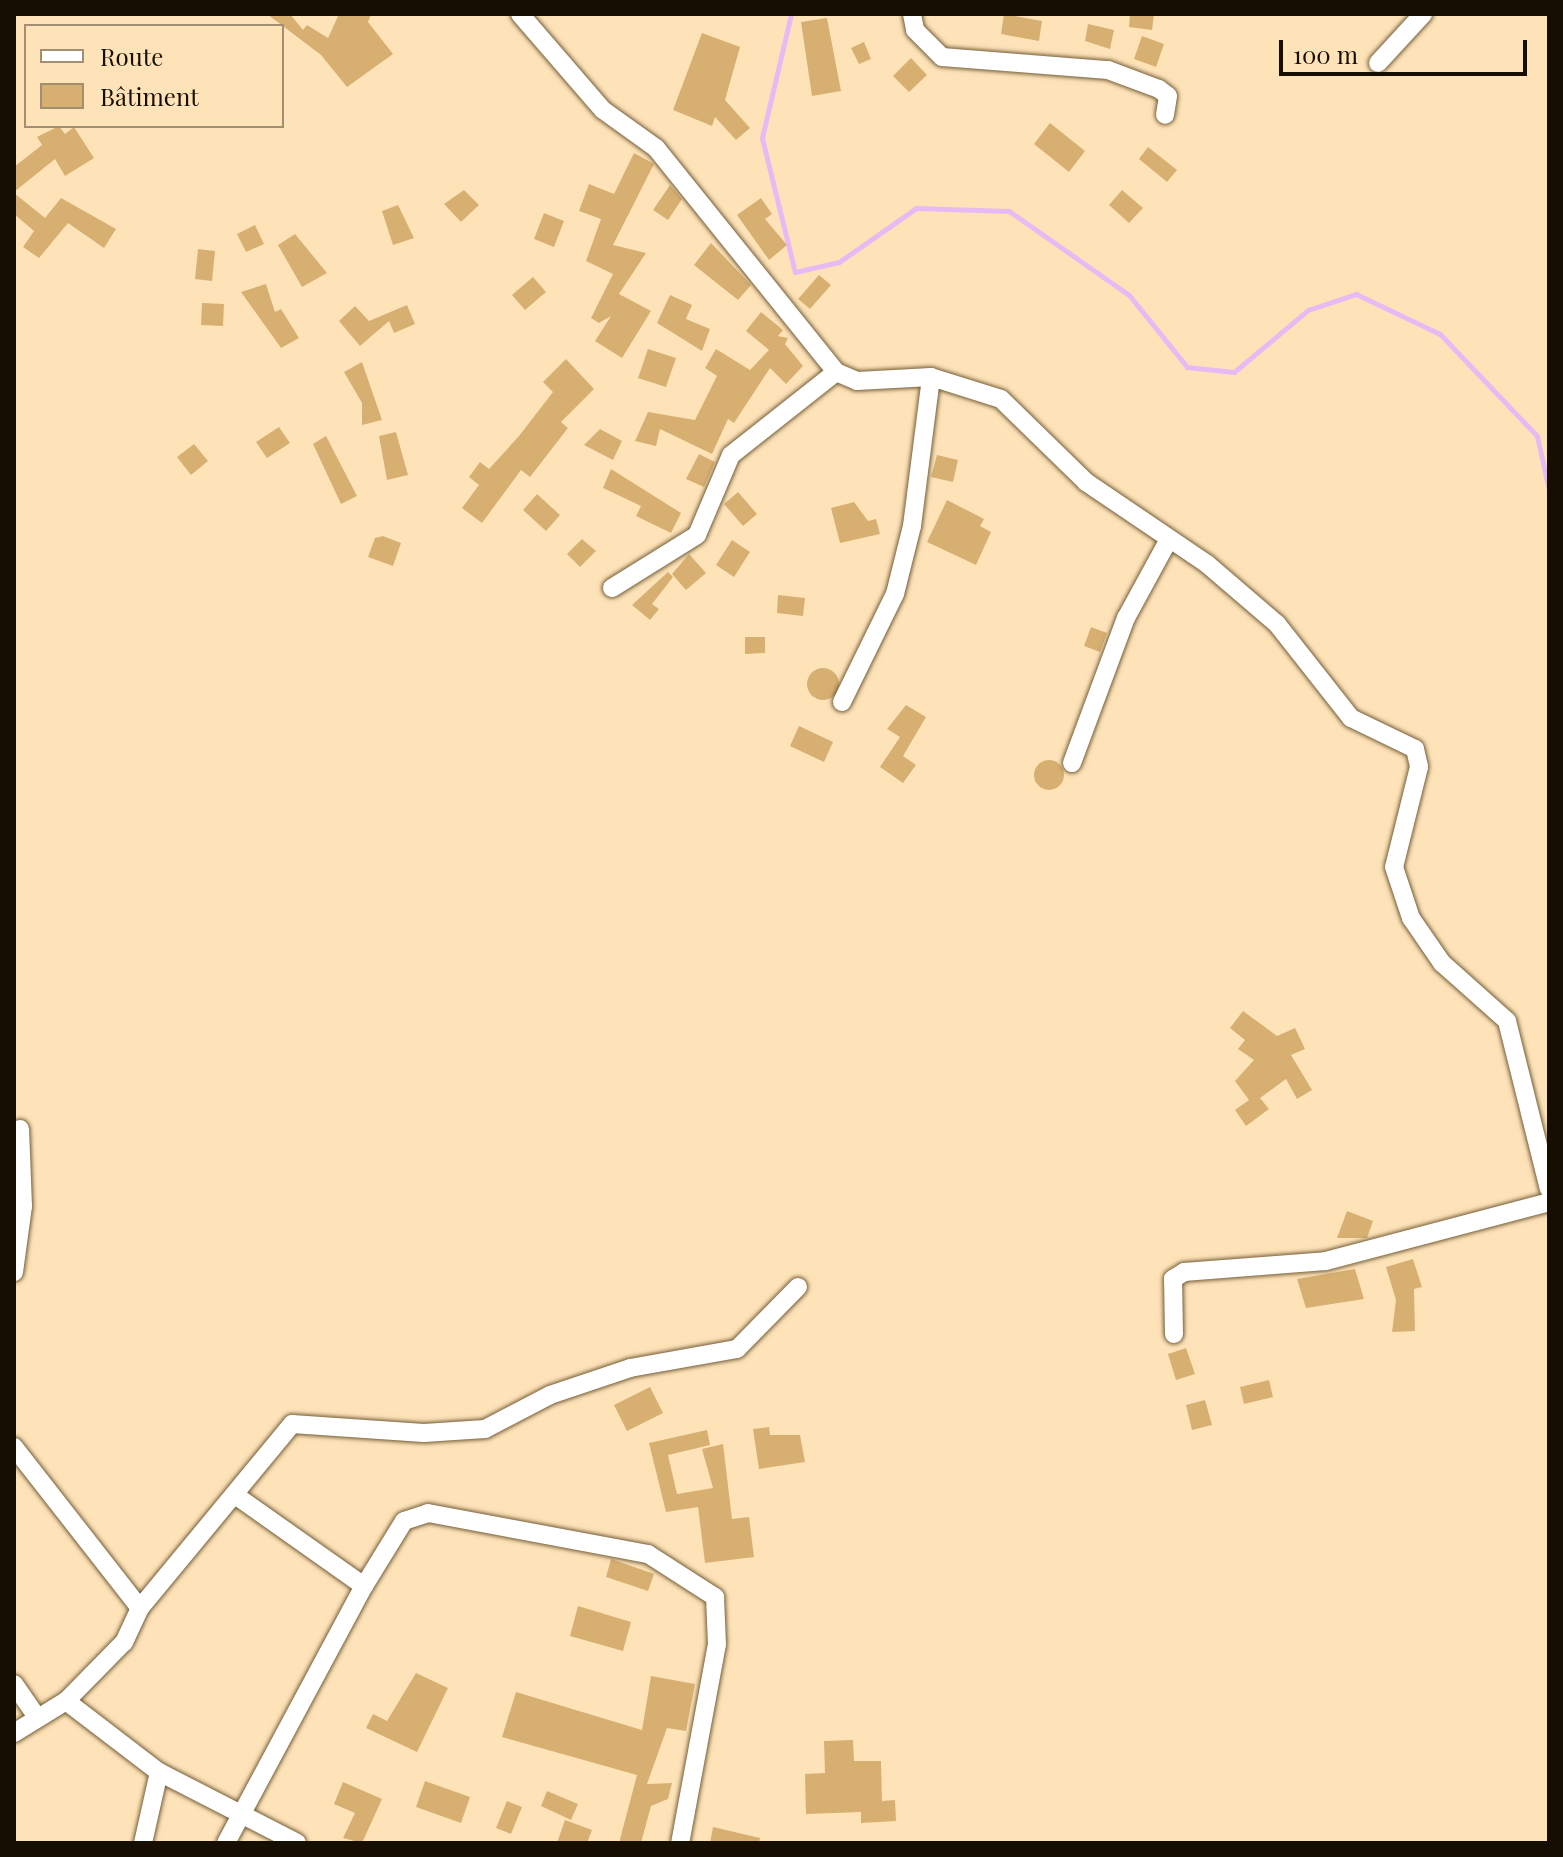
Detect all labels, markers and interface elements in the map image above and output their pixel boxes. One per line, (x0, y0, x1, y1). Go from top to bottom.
legend (24, 24, 284, 128)
scale bar (1283, 24, 1531, 74)
text: 100 m (1293, 38, 1358, 70)
text: Route (100, 40, 163, 72)
text: Bâtiment (100, 80, 199, 112)

